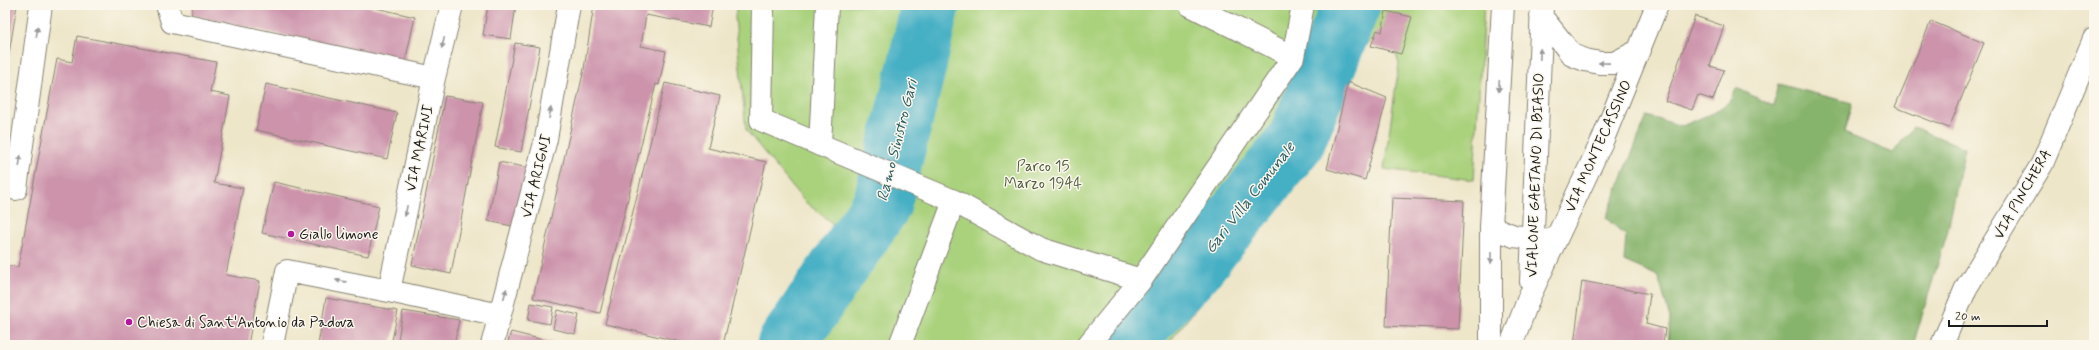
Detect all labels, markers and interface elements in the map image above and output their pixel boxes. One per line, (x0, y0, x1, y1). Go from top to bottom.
one-way arrow (34, 26, 40, 38)
one-way arrow (439, 37, 445, 49)
one-way arrow (1536, 48, 1543, 60)
one-way arrow (1597, 60, 1610, 66)
street label: VIALONE GAETANO DI BIASIO (1522, 72, 1550, 278)
water label: Ramo Sinistro Gari (872, 76, 923, 203)
street label: VIA MONTECASSINO (1561, 77, 1637, 216)
one-way arrow (1496, 80, 1502, 93)
street label: VIA MARINI (401, 103, 439, 194)
one-way arrow (548, 107, 554, 119)
street label: VIA ARIGNI (517, 132, 557, 220)
water label: Gari Villa Comunale (1200, 137, 1301, 258)
street label: VIA PINCHERA (1989, 146, 2057, 243)
one-way arrow (16, 155, 23, 167)
park label: Parco 15 Marzo 1944 (1004, 157, 1082, 194)
one-way arrow (402, 205, 408, 217)
place label: Giallo limone (299, 225, 379, 245)
marker: Giallo limone (286, 229, 296, 239)
one-way arrow (1488, 252, 1494, 265)
one-way arrow (335, 278, 347, 284)
one-way arrow (503, 287, 509, 300)
scale bar (1949, 302, 2047, 328)
text: 20 m (1955, 309, 1981, 325)
place label: Chiesa di Sant'Antonio da Padova (137, 313, 355, 333)
marker: Chiesa di Sant'Antonio da Padova (124, 317, 134, 327)

